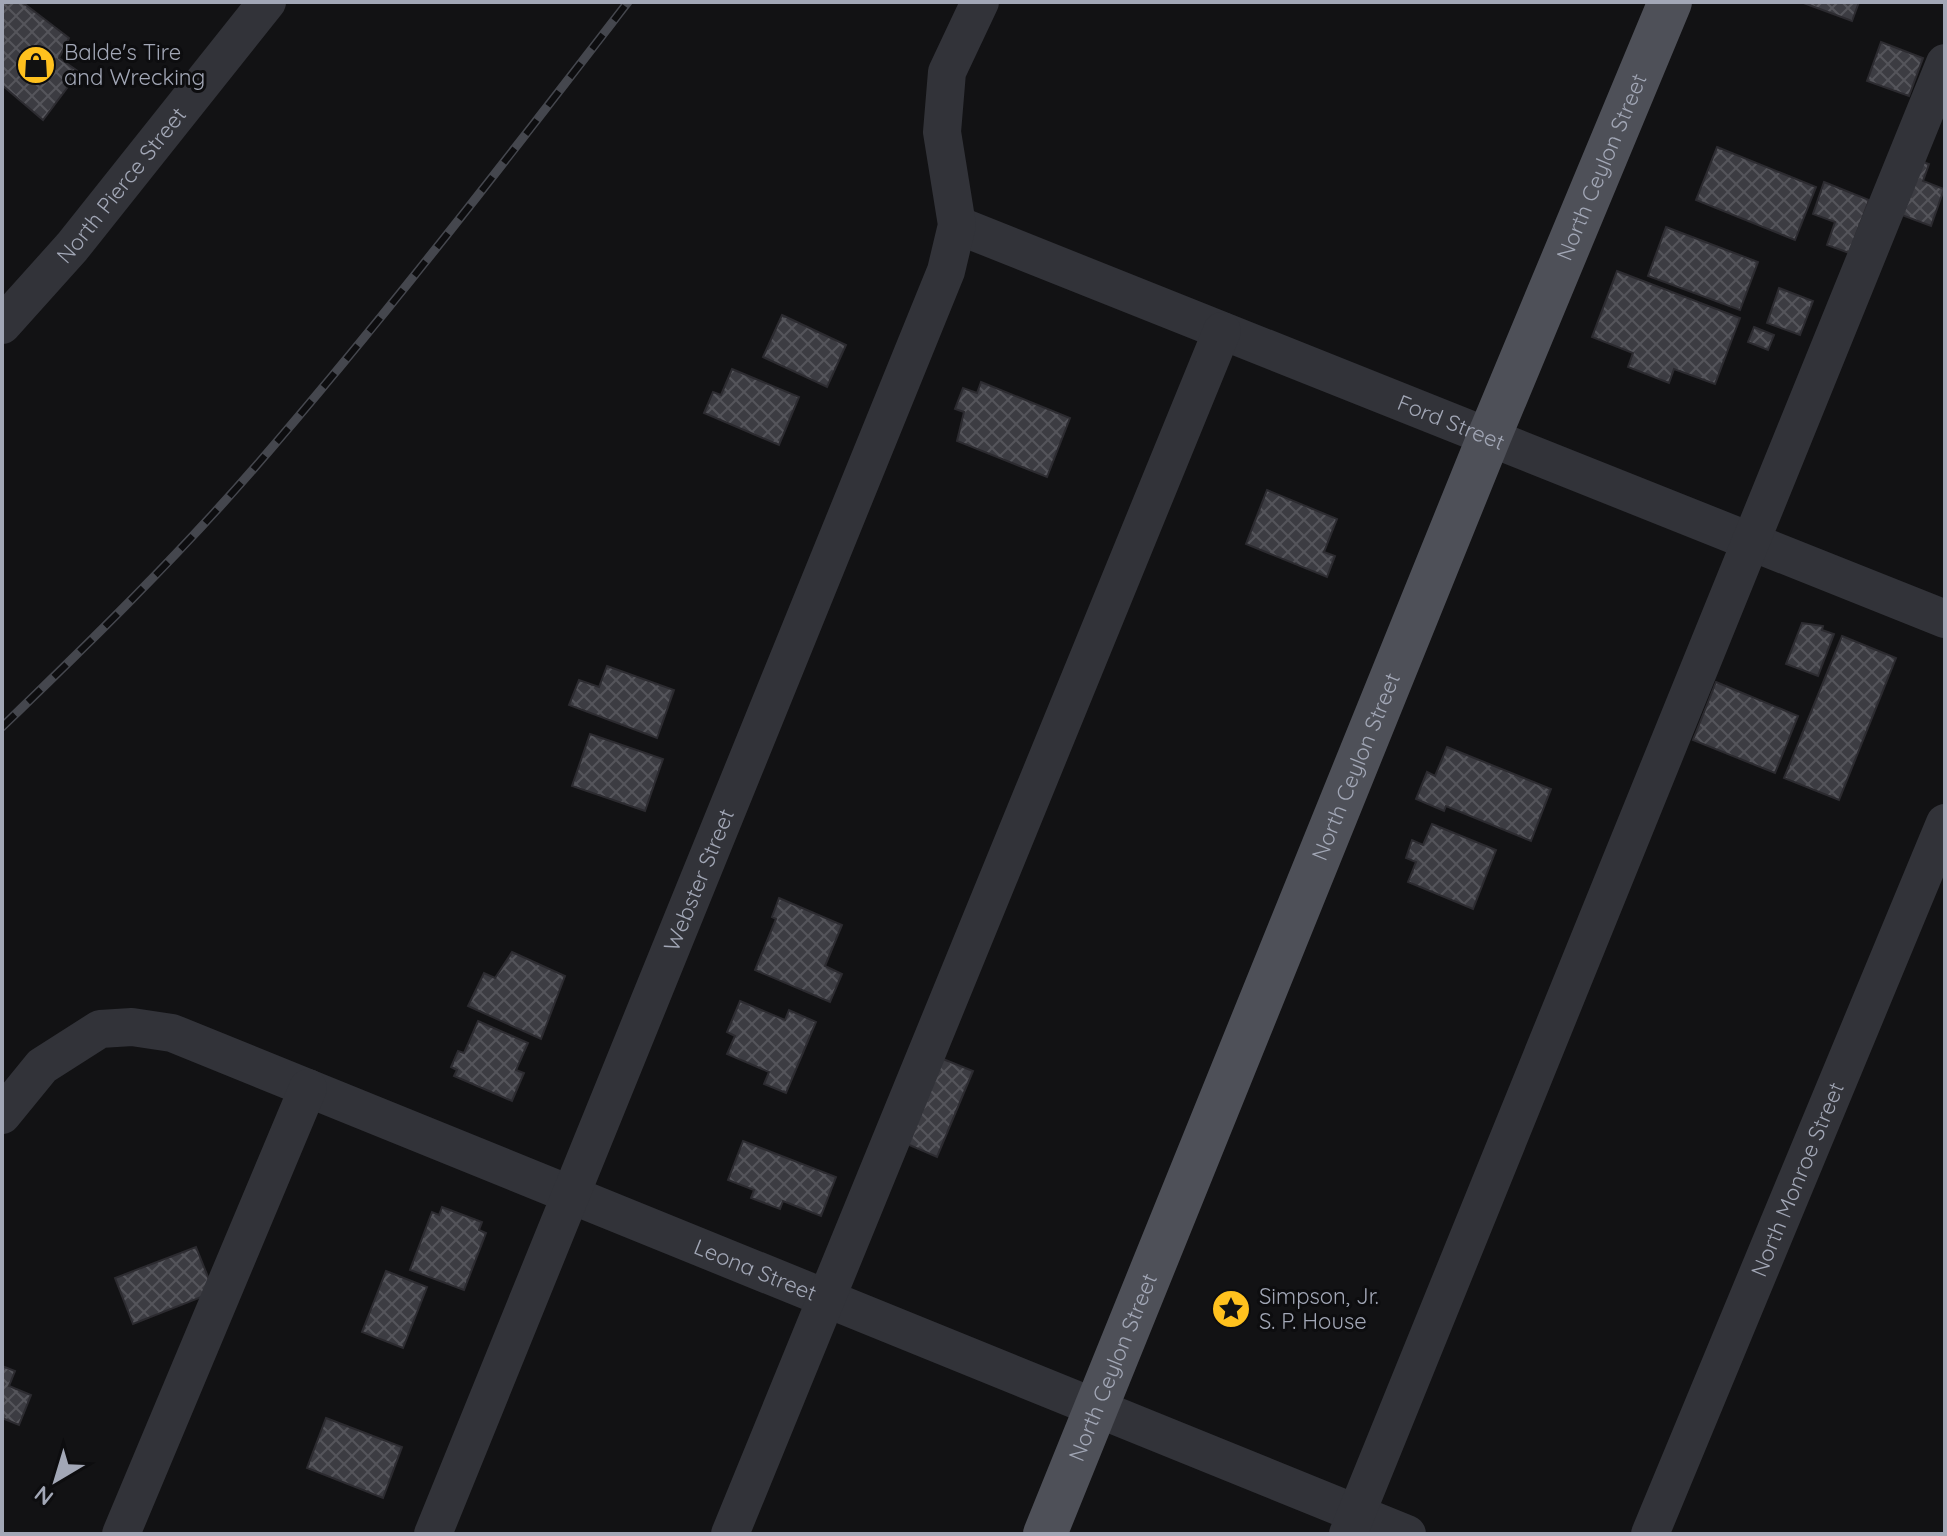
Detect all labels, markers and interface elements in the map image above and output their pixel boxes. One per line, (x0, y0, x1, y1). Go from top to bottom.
place label: Balde's Tire and Wrecking (64, 38, 205, 91)
shop icon: Balde's Tire and Wrecking (15, 44, 57, 86)
street label: North Ceylon Street (1550, 69, 1653, 265)
street label: North Pierce Street (50, 101, 192, 269)
street label: Ford Street (1394, 388, 1509, 456)
street label: North Ceylon Street (1305, 669, 1406, 864)
street label: Webster Street (657, 804, 740, 955)
street label: North Monroe Street (1744, 1078, 1850, 1281)
street label: Leona Street (690, 1232, 821, 1307)
street label: North Ceylon Street (1062, 1269, 1163, 1465)
place label: Simpson, Jr. S. P. House (1259, 1282, 1379, 1335)
place icon: Simpson, Jr. S. P. House (1210, 1288, 1252, 1330)
north arrow (16, 1440, 96, 1520)
text: N (29, 1480, 59, 1512)

